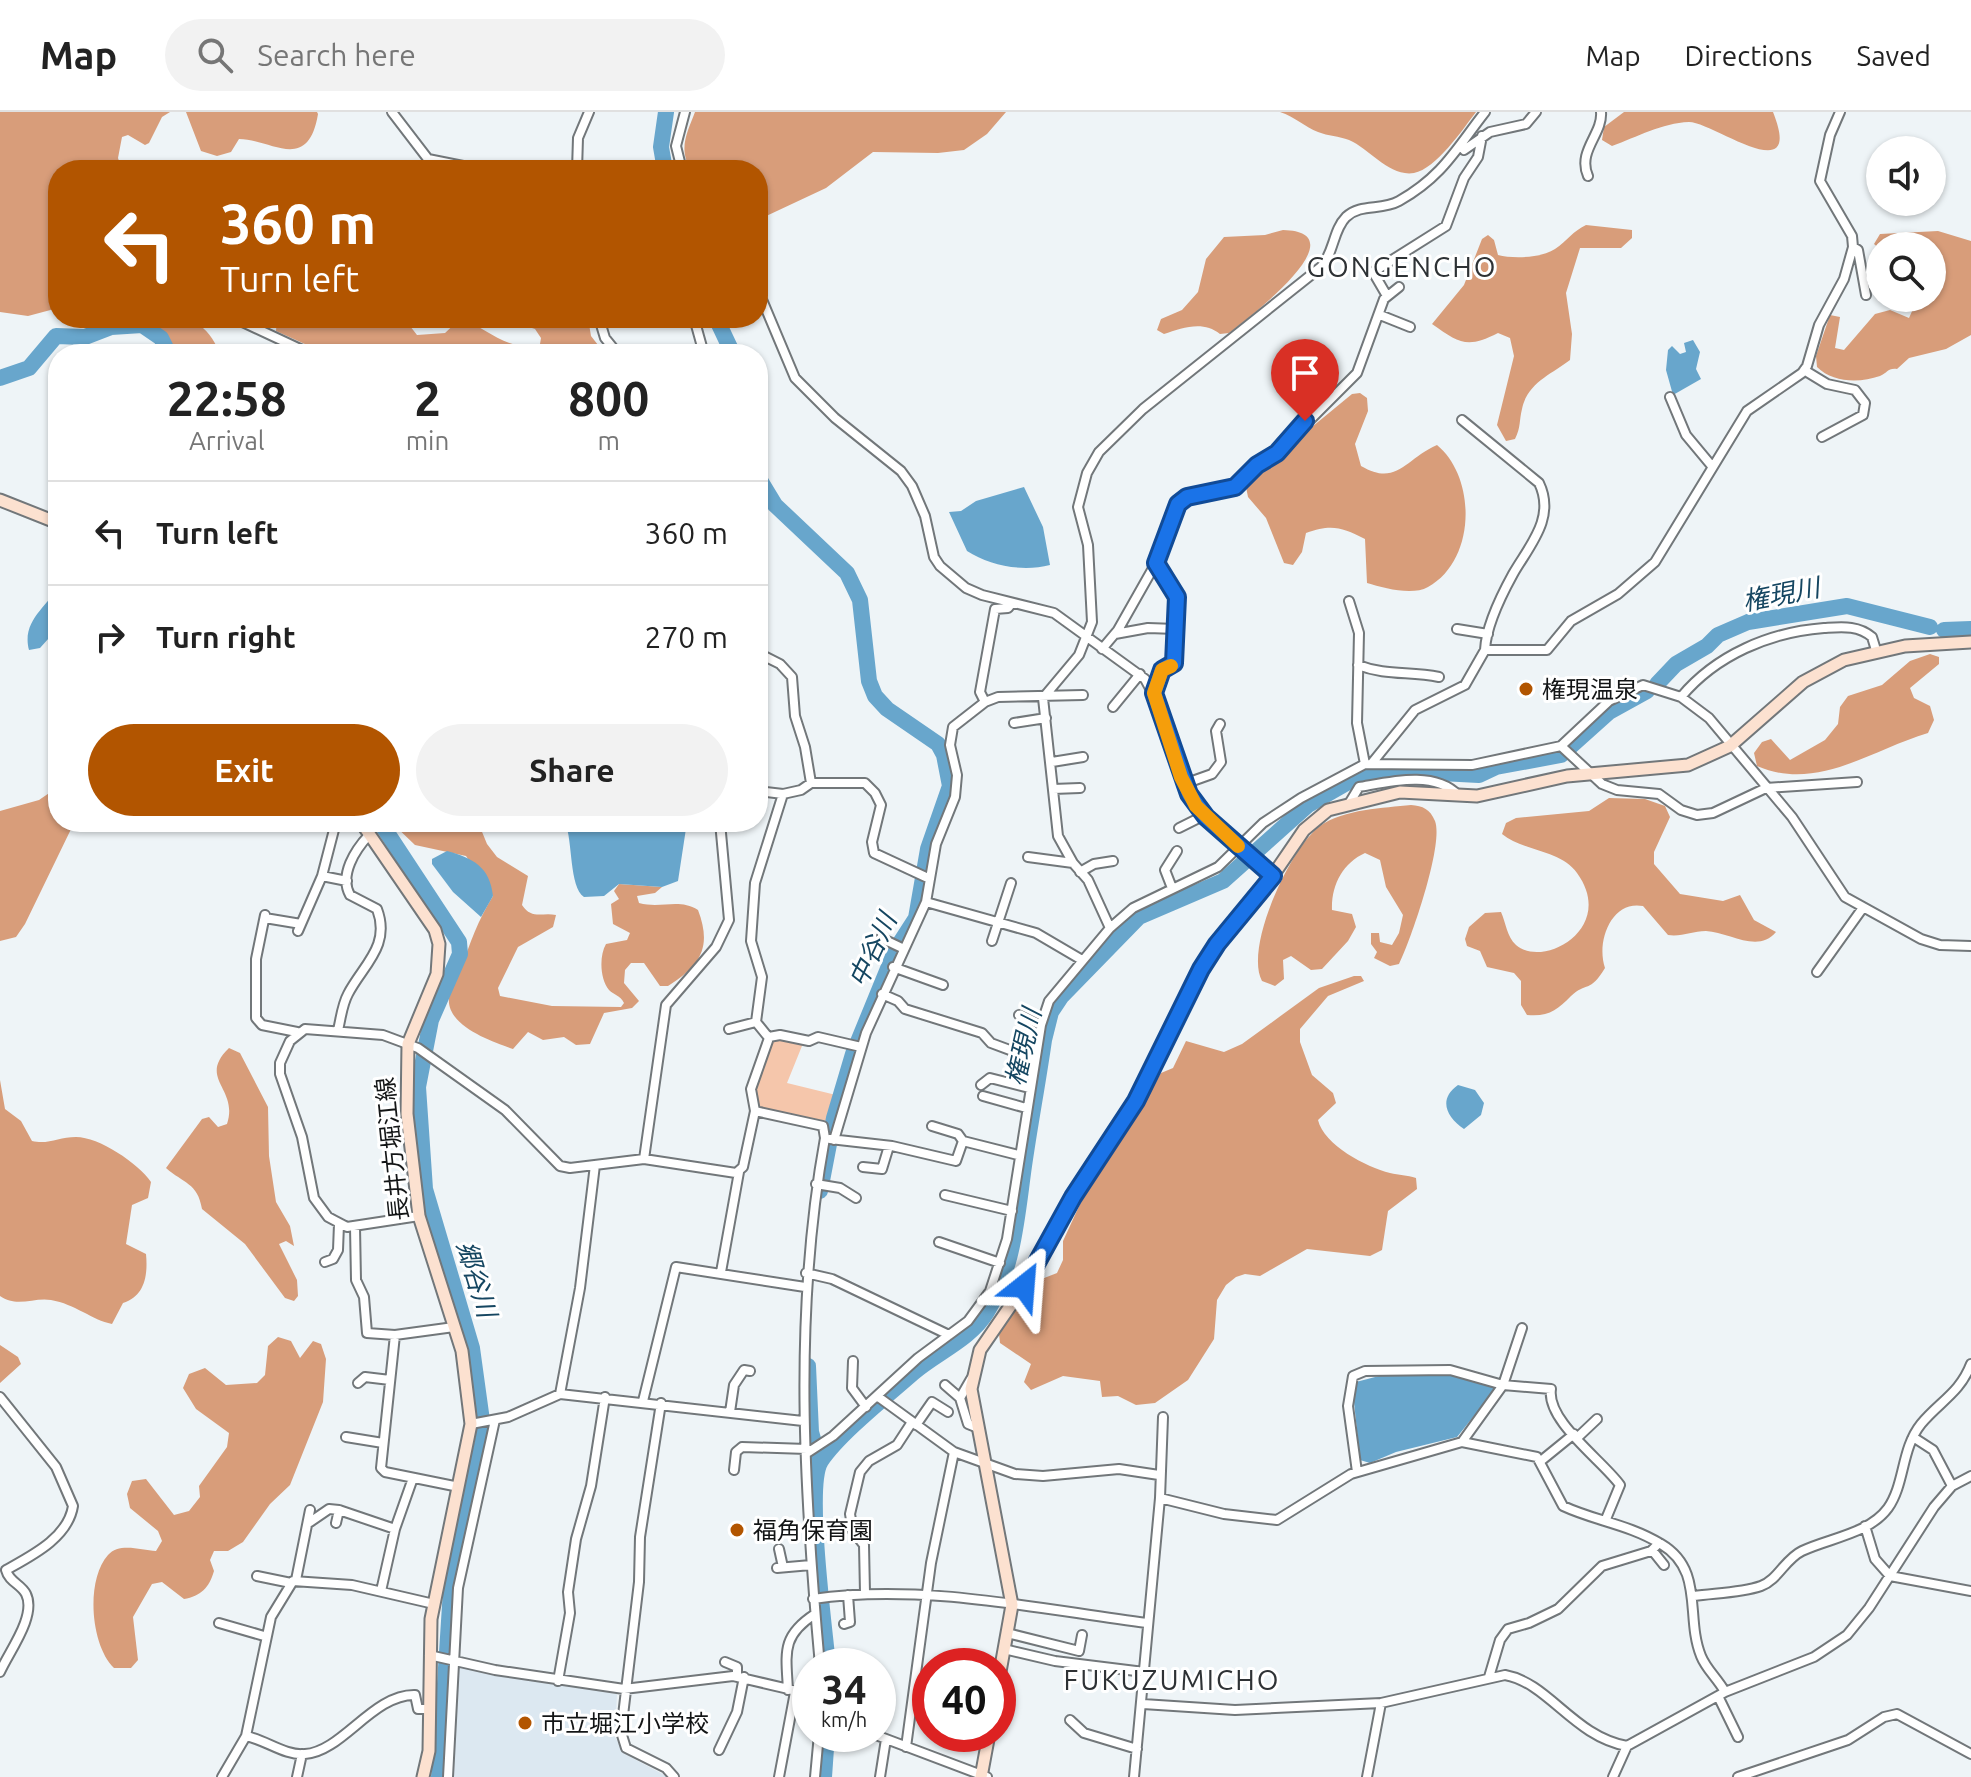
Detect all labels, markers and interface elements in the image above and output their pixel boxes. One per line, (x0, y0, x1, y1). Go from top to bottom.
search box (165, 19, 725, 91)
icon: search (193, 33, 237, 77)
text: Map (40, 34, 117, 76)
text: Search here (257, 38, 416, 72)
text: Map (1585, 40, 1641, 71)
text: Directions (1685, 40, 1812, 71)
text: Saved (1856, 40, 1931, 71)
map controls (1866, 136, 1946, 312)
button: sound (1866, 136, 1946, 216)
icon: left (88, 192, 192, 296)
text: 360 m (220, 192, 376, 255)
button: search (1866, 232, 1946, 312)
district label: GONGENCHO (1307, 251, 1497, 282)
text: Turn left (220, 258, 359, 299)
pin (1271, 339, 1339, 421)
icon: arrive (1283, 351, 1327, 395)
text: 22:58 (167, 371, 287, 425)
text: 2 (414, 371, 441, 425)
text: 800 (568, 371, 649, 425)
text: Arrival (189, 426, 265, 455)
text: min (406, 426, 449, 455)
text: m (597, 426, 620, 455)
icon: left (88, 511, 132, 555)
text: Turn left (156, 516, 278, 550)
text: 360 m (644, 516, 728, 550)
water label: 権現川 (1740, 572, 1825, 616)
icon: right (88, 615, 132, 659)
text: Turn right (156, 620, 296, 654)
text: 270 m (644, 620, 728, 654)
place label: 権現温泉 (1542, 676, 1638, 703)
marker: 権現温泉 (1517, 680, 1535, 698)
button: Exit (88, 724, 400, 816)
button: Share (416, 724, 728, 816)
water label: 中谷川 (842, 906, 903, 991)
water label: 権現川 (1000, 1003, 1047, 1088)
street label: 長井方堀江線 (371, 1076, 413, 1222)
water label: 郷谷川 (452, 1237, 503, 1323)
position arrow (982, 1244, 1066, 1328)
place label: 福角保育園 (753, 1517, 873, 1544)
marker: 福角保育園 (728, 1521, 746, 1539)
speed limit sign: 40 (912, 1648, 1016, 1752)
district label: FUKUZUMICHO (1064, 1664, 1280, 1695)
text: 34 (821, 1667, 867, 1712)
text: km/h (821, 1708, 867, 1731)
place label: 市立堀江小学校 (541, 1710, 709, 1737)
marker: 市立堀江小学校 (516, 1714, 534, 1732)

